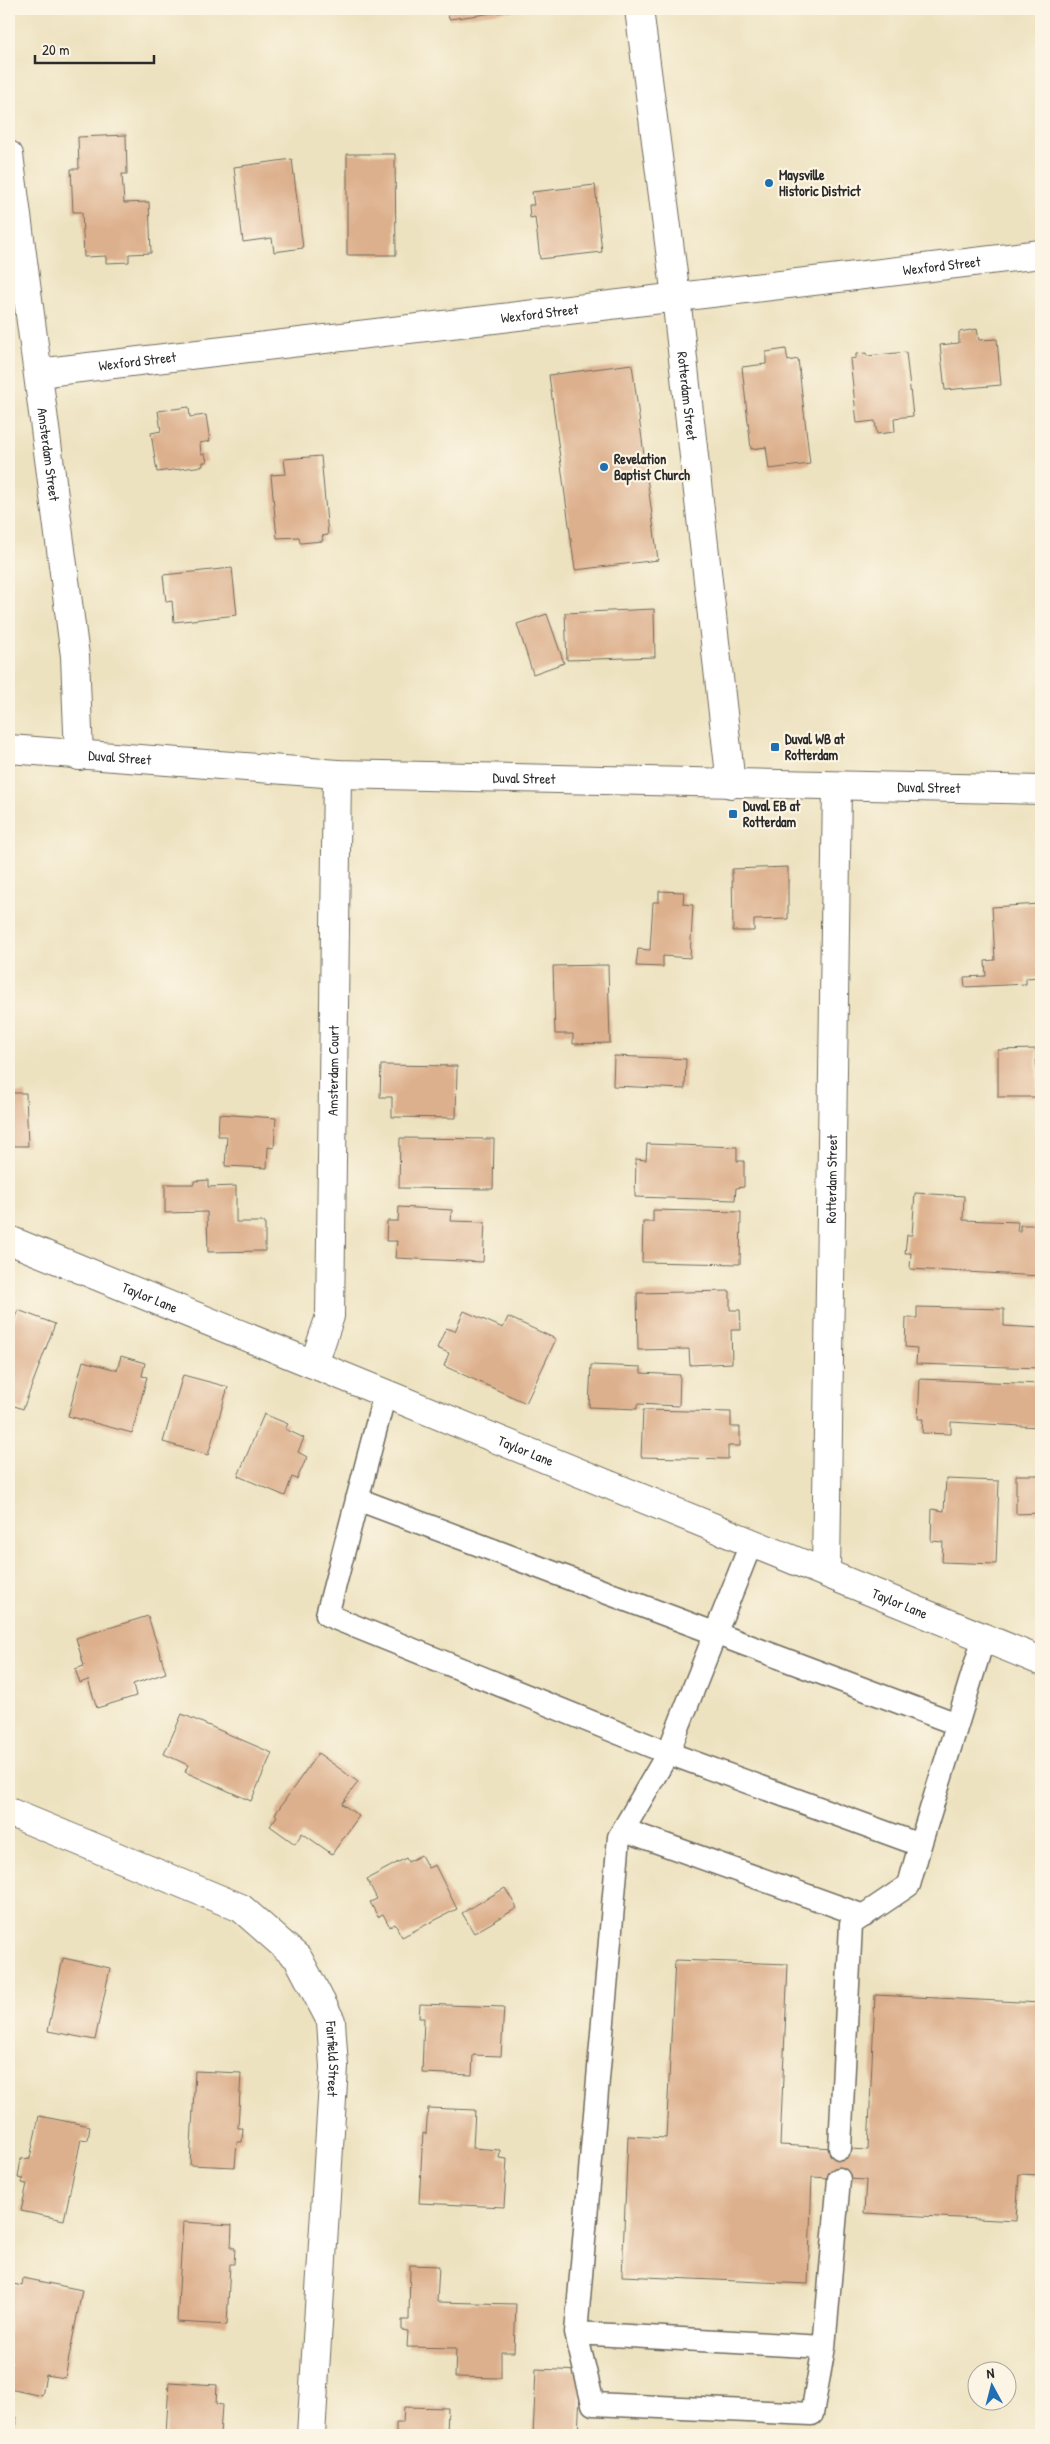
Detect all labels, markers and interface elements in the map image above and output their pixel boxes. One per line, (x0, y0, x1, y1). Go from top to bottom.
scale bar (35, 32, 154, 64)
text: 20 m (42, 39, 69, 60)
place label: Maysville Historic District (779, 165, 862, 200)
marker: Maysville Historic District (763, 177, 775, 189)
street label: Wexford Street (902, 251, 982, 279)
street label: Wexford Street (500, 299, 579, 327)
street label: Wexford Street (97, 347, 177, 375)
street label: Rotterdam Street (673, 351, 702, 441)
street label: Amsterdam Street (33, 407, 65, 502)
place label: Revelation Baptist Church (614, 449, 690, 486)
marker: Revelation Baptist Church (598, 461, 610, 473)
place label: Duval WB at Rotterdam (785, 729, 846, 764)
marker: Duval WB at Rotterdam (769, 741, 781, 753)
street label: Duval Street (88, 745, 152, 769)
street label: Duval Street (492, 768, 556, 788)
street label: Duval Street (897, 777, 961, 797)
place label: Duval EB at Rotterdam (743, 796, 801, 831)
marker: Duval EB at Rotterdam (727, 808, 739, 820)
street label: Amsterdam Court (323, 1025, 343, 1116)
street label: Rotterdam Street (821, 1134, 841, 1224)
street label: Taylor Lane (119, 1277, 181, 1317)
street label: Taylor Lane (495, 1430, 557, 1470)
street label: Taylor Lane (869, 1583, 931, 1623)
street label: Fairfield Street (322, 2020, 344, 2097)
north arrow (968, 2362, 1018, 2412)
text: N (985, 2363, 996, 2382)

